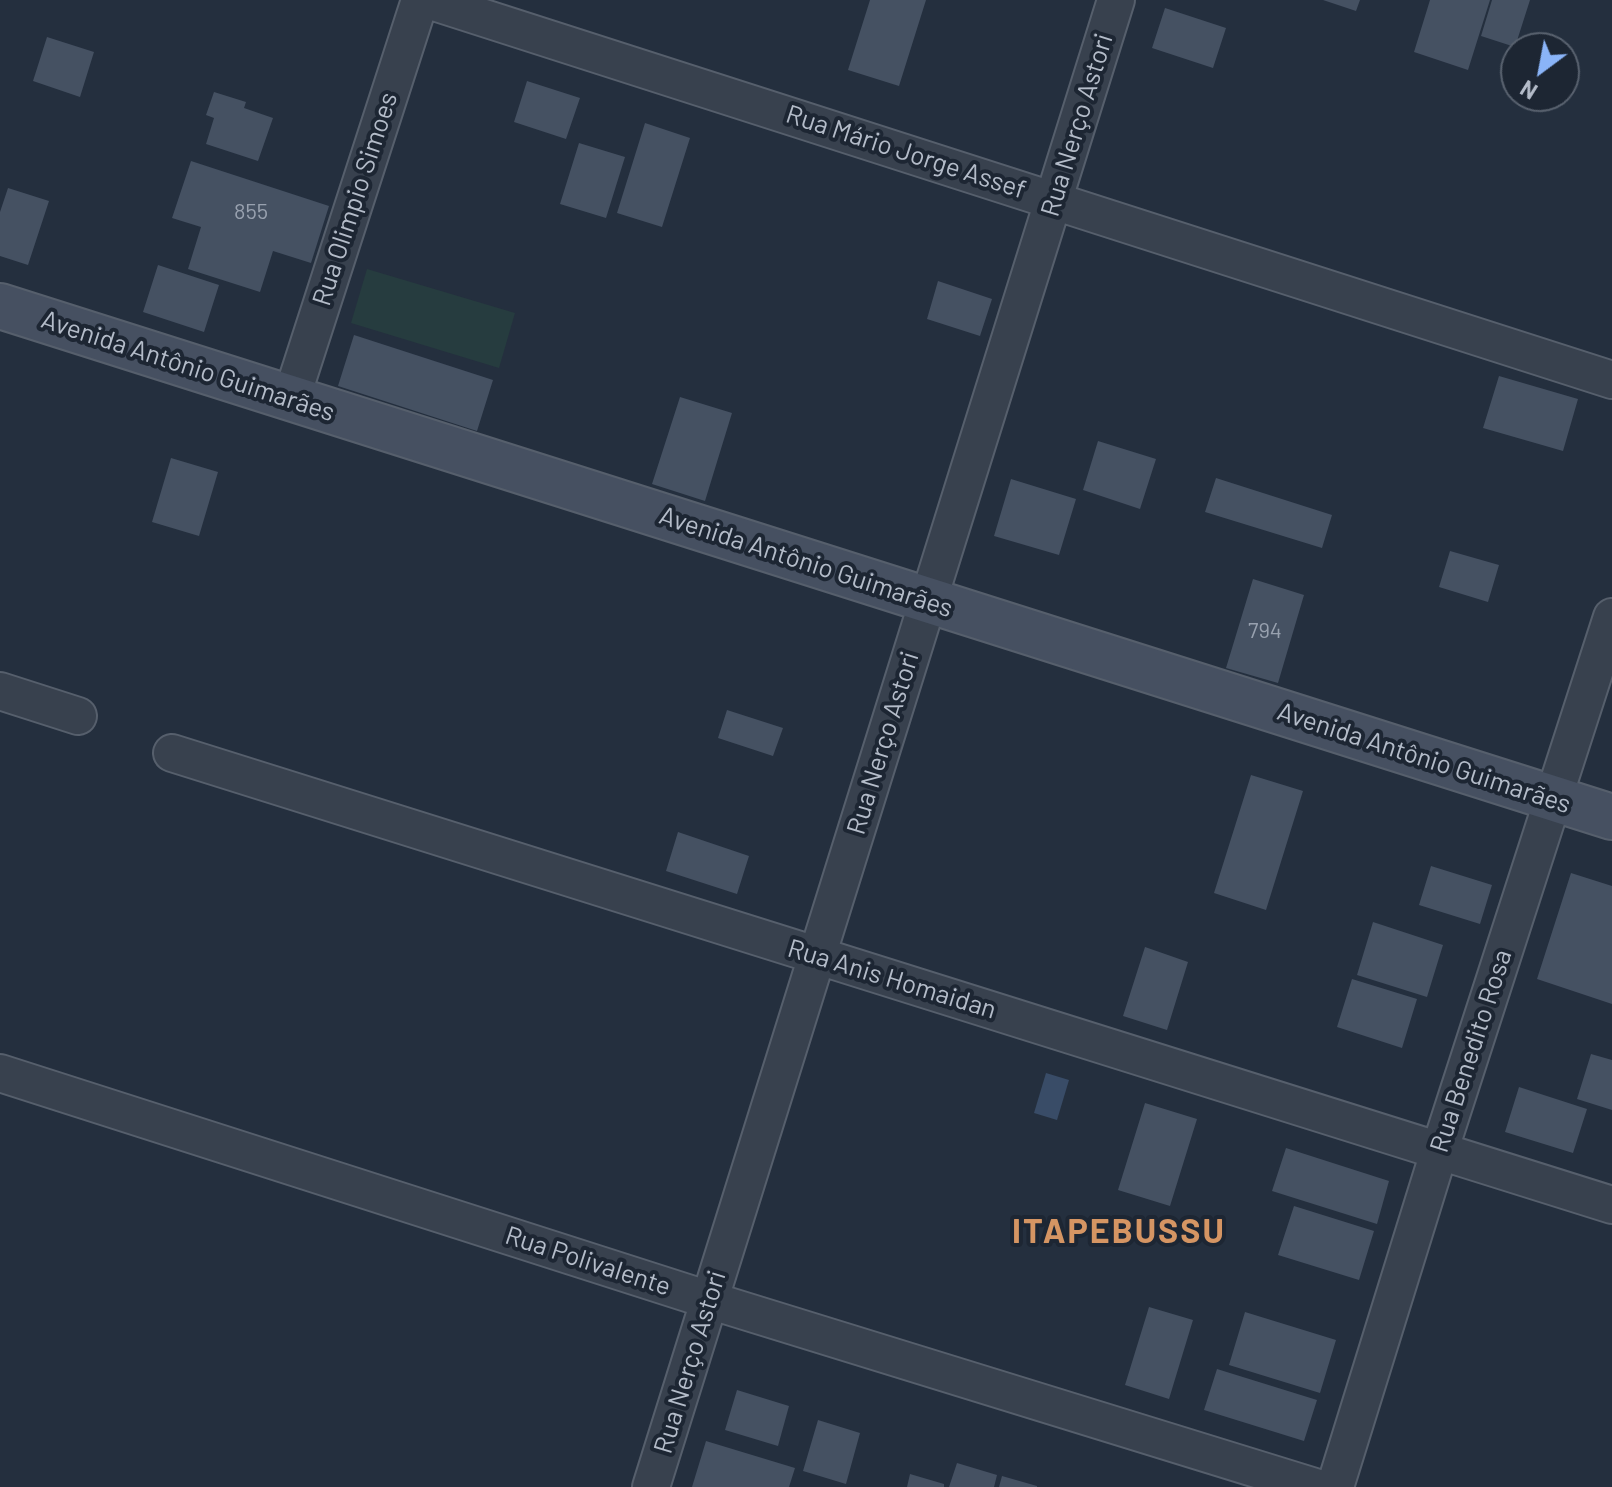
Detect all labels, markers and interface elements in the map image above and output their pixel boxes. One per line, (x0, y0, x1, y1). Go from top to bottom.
street label: Rua Nerço Astori (1034, 30, 1120, 220)
north arrow (1500, 32, 1580, 112)
text: N (1515, 76, 1541, 106)
street label: Rua Olimpio Simoes (306, 88, 404, 310)
street label: Rua Mário Jorge Assef (782, 98, 1030, 206)
house number: 855 (234, 199, 268, 225)
street label: Avenida Antônio Guimarães (37, 304, 339, 428)
street label: Avenida Antônio Guimarães (655, 500, 957, 624)
house number: 794 (1248, 618, 1282, 644)
street label: Rua Nerço Astori (840, 648, 926, 838)
street label: Avenida Antônio Guimarães (1273, 696, 1575, 820)
street label: Rua Anis Homaidan (784, 932, 1000, 1026)
street label: Rua Benedito Rosa (1424, 946, 1518, 1156)
district label: ITAPEBUSSU (1012, 1212, 1226, 1252)
street label: Rua Polivalente (501, 1220, 675, 1302)
street label: Rua Nerço Astori (647, 1267, 733, 1457)

